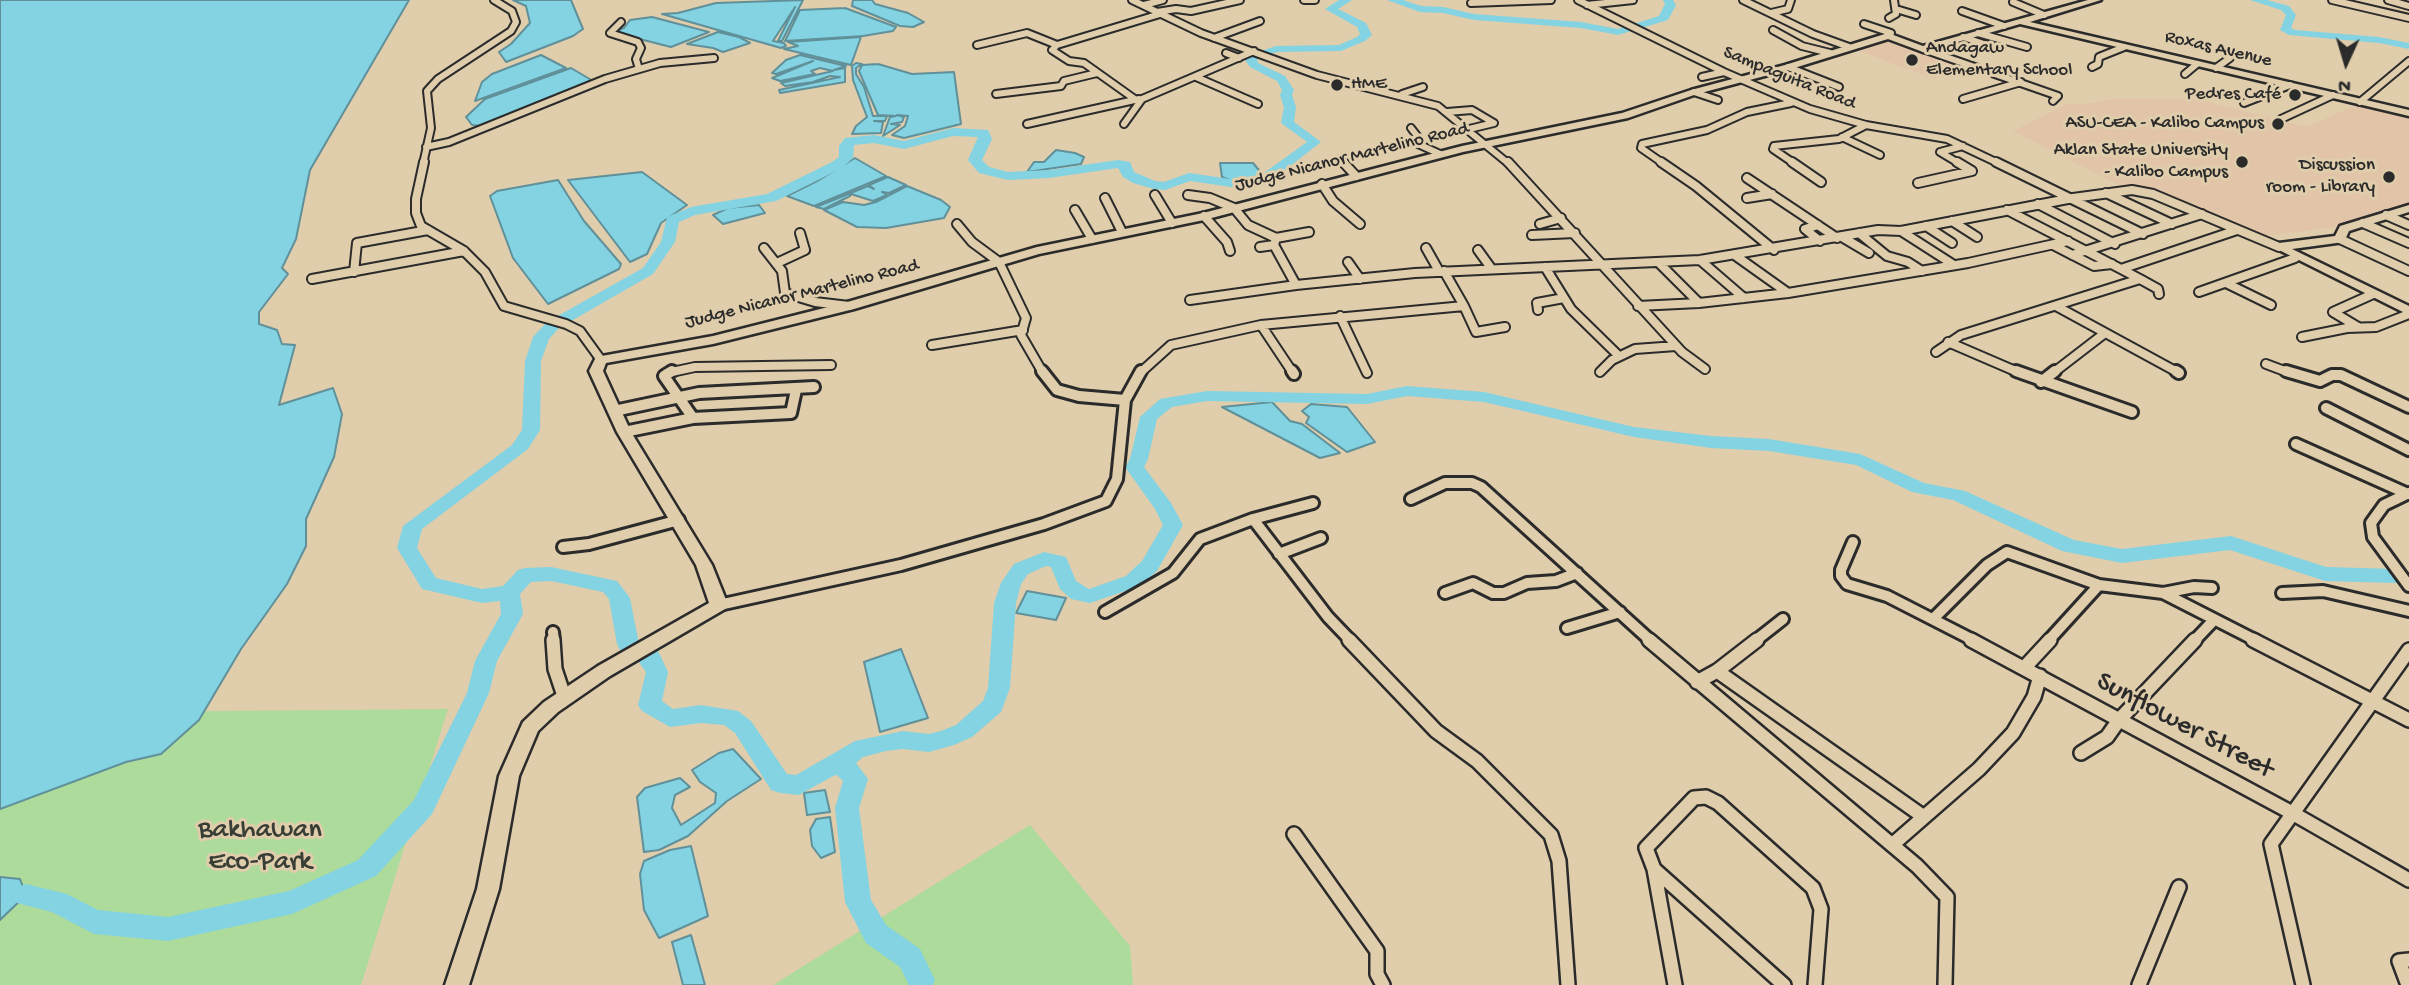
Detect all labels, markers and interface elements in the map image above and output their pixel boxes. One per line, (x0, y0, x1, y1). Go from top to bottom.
street label: Roxas Avenue (2162, 27, 2274, 73)
north arrow (2311, 28, 2381, 98)
place label: Andagaw Elementary School (1926, 38, 2072, 82)
street label: Sampaguita Road (1719, 42, 1859, 116)
marker: Andagaw Elementary School (1904, 52, 1920, 68)
text: N (2338, 73, 2351, 96)
place label: HME (1351, 74, 1387, 96)
marker: HME (1329, 77, 1345, 93)
place label: Pedres Café (2185, 84, 2281, 106)
marker: Pedres Café (2287, 87, 2303, 103)
place label: ASU-CEA - Kalibo Campus (2065, 113, 2264, 135)
marker: ASU-CEA - Kalibo Campus (2270, 116, 2286, 132)
street label: Judge Nicanor Martelino Road (1233, 118, 1471, 198)
place label: Aklan State University - Kalibo Campus (2054, 140, 2228, 184)
marker: Aklan State University - Kalibo Campus (2234, 154, 2250, 170)
place label: Discussion room - Library (2266, 155, 2375, 199)
marker: Discussion room - Library (2381, 169, 2397, 185)
street label: Judge Nicanor Martelino Road (683, 255, 921, 335)
street label: Sunflower Street (2090, 666, 2278, 788)
park label: Bakhawan Eco-Park (198, 815, 322, 881)

